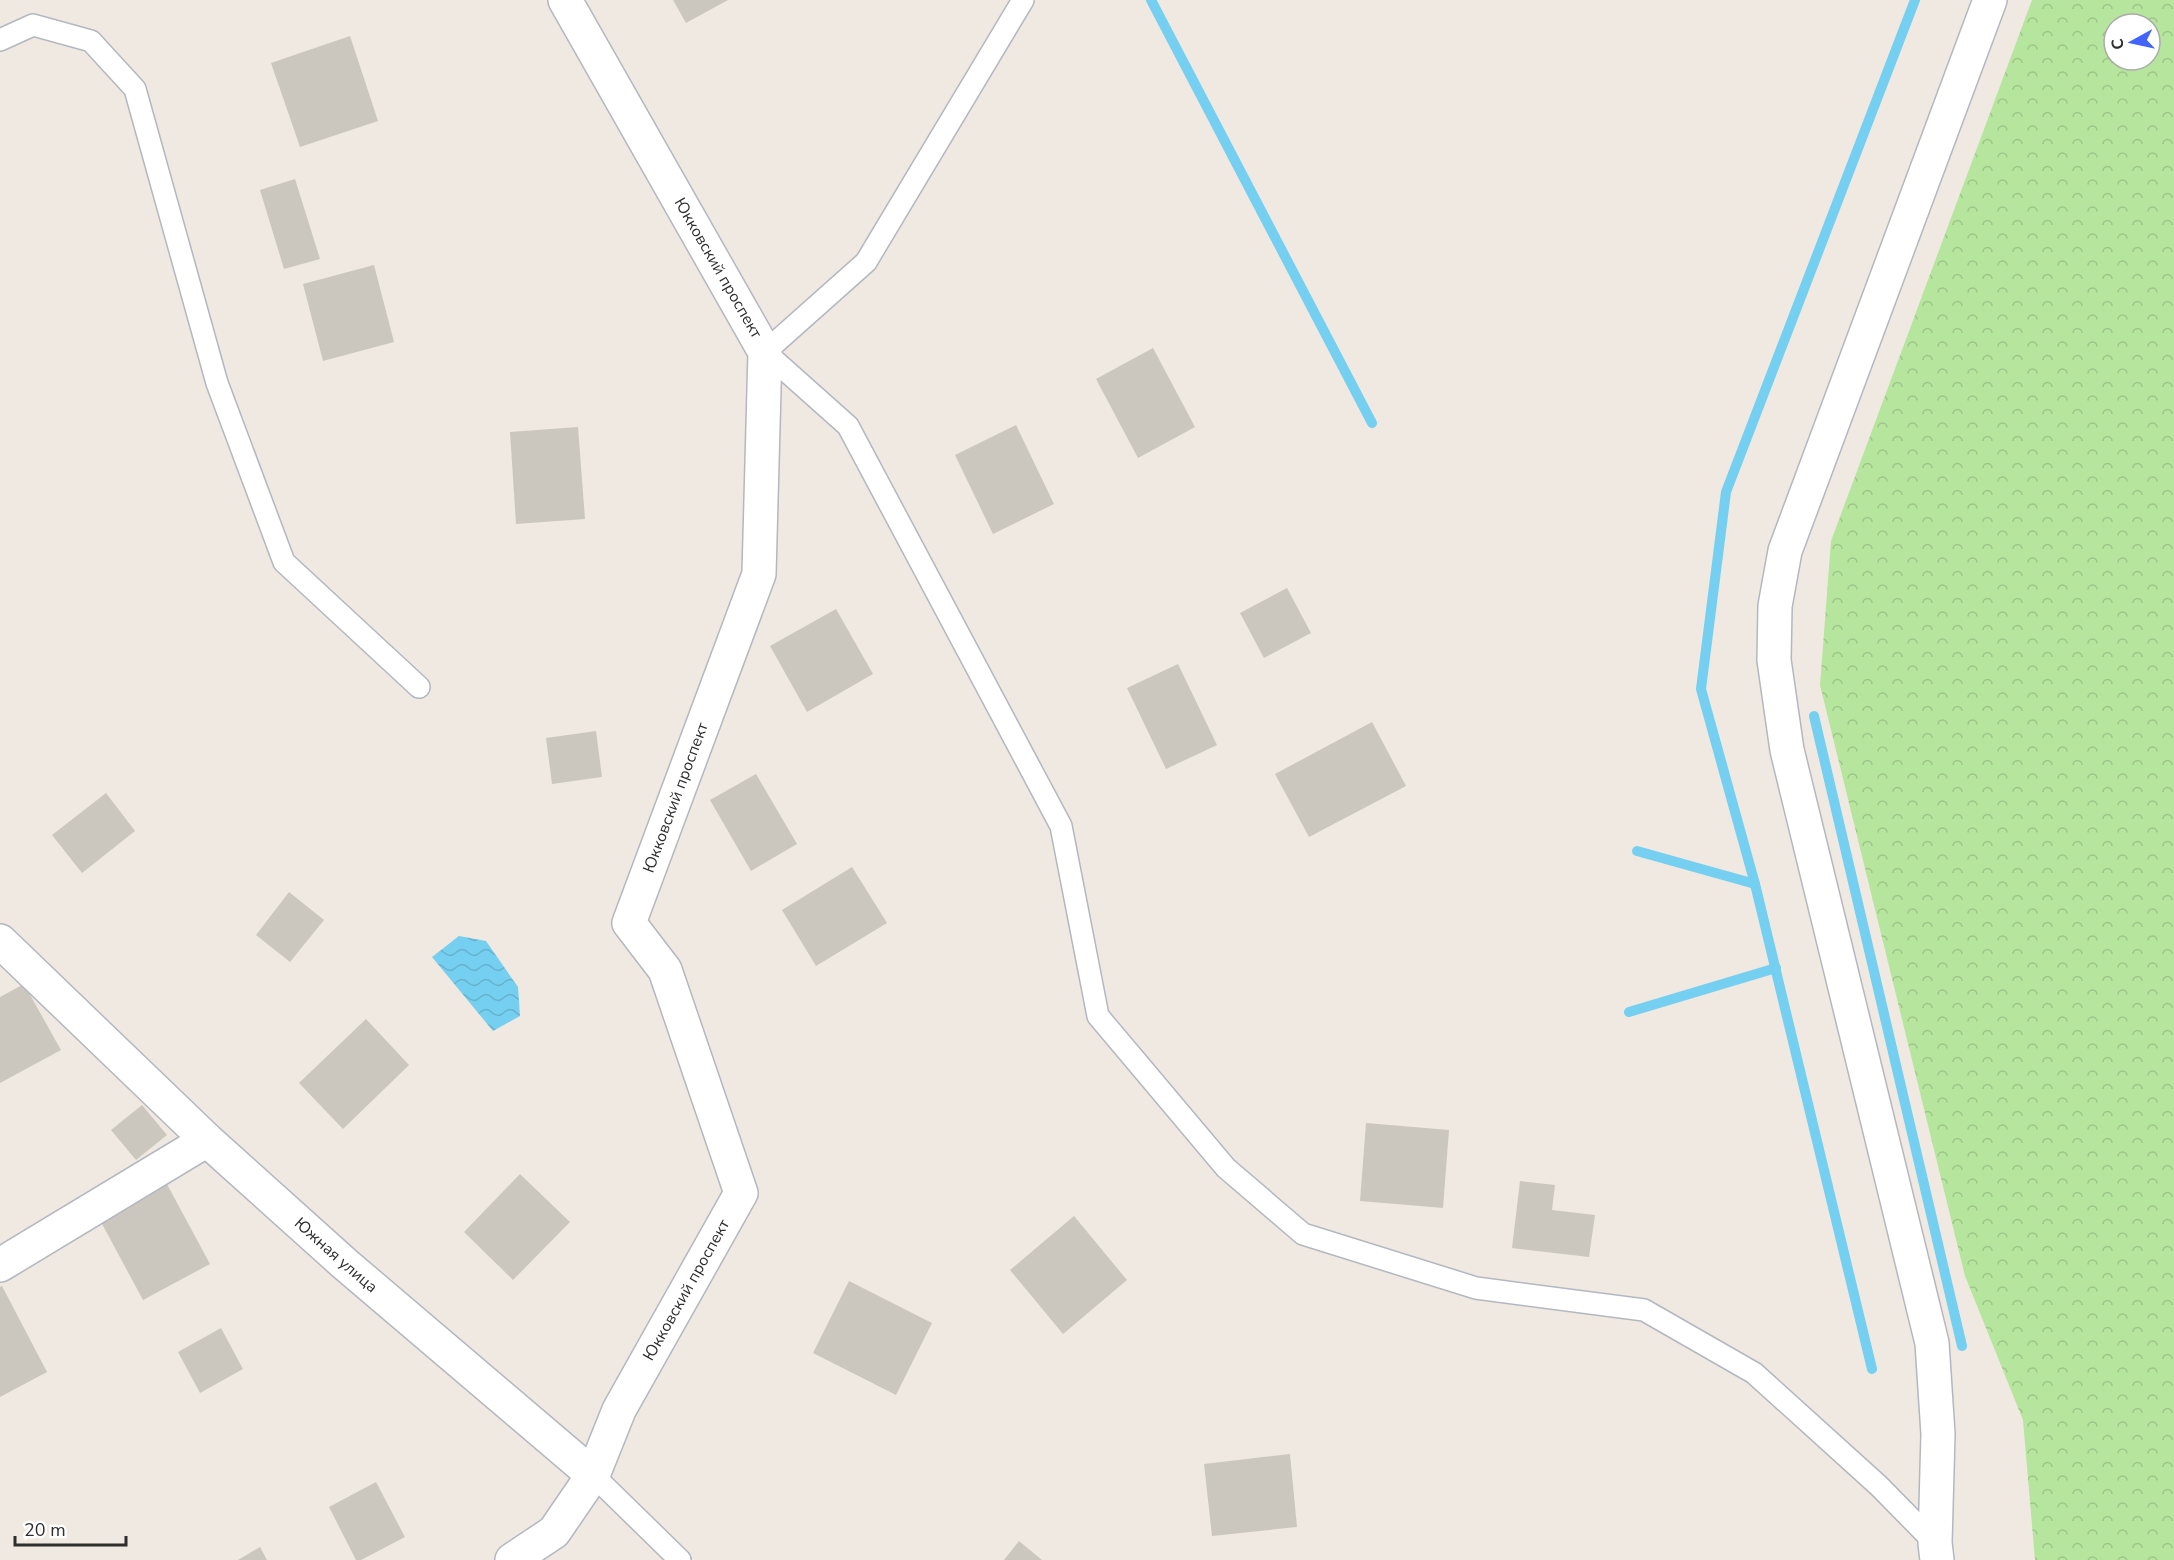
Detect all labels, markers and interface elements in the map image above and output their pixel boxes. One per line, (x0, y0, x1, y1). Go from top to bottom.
north arrow (2102, 12, 2162, 72)
text: С (2106, 37, 2130, 51)
street label: Юкковский проспект (669, 194, 768, 343)
street label: Юкковский проспект (638, 719, 714, 876)
street label: Южная улица (289, 1213, 382, 1298)
street label: Юкковский проспект (638, 1215, 735, 1365)
scale bar (15, 1509, 126, 1547)
text: 20 m (24, 1518, 66, 1542)

